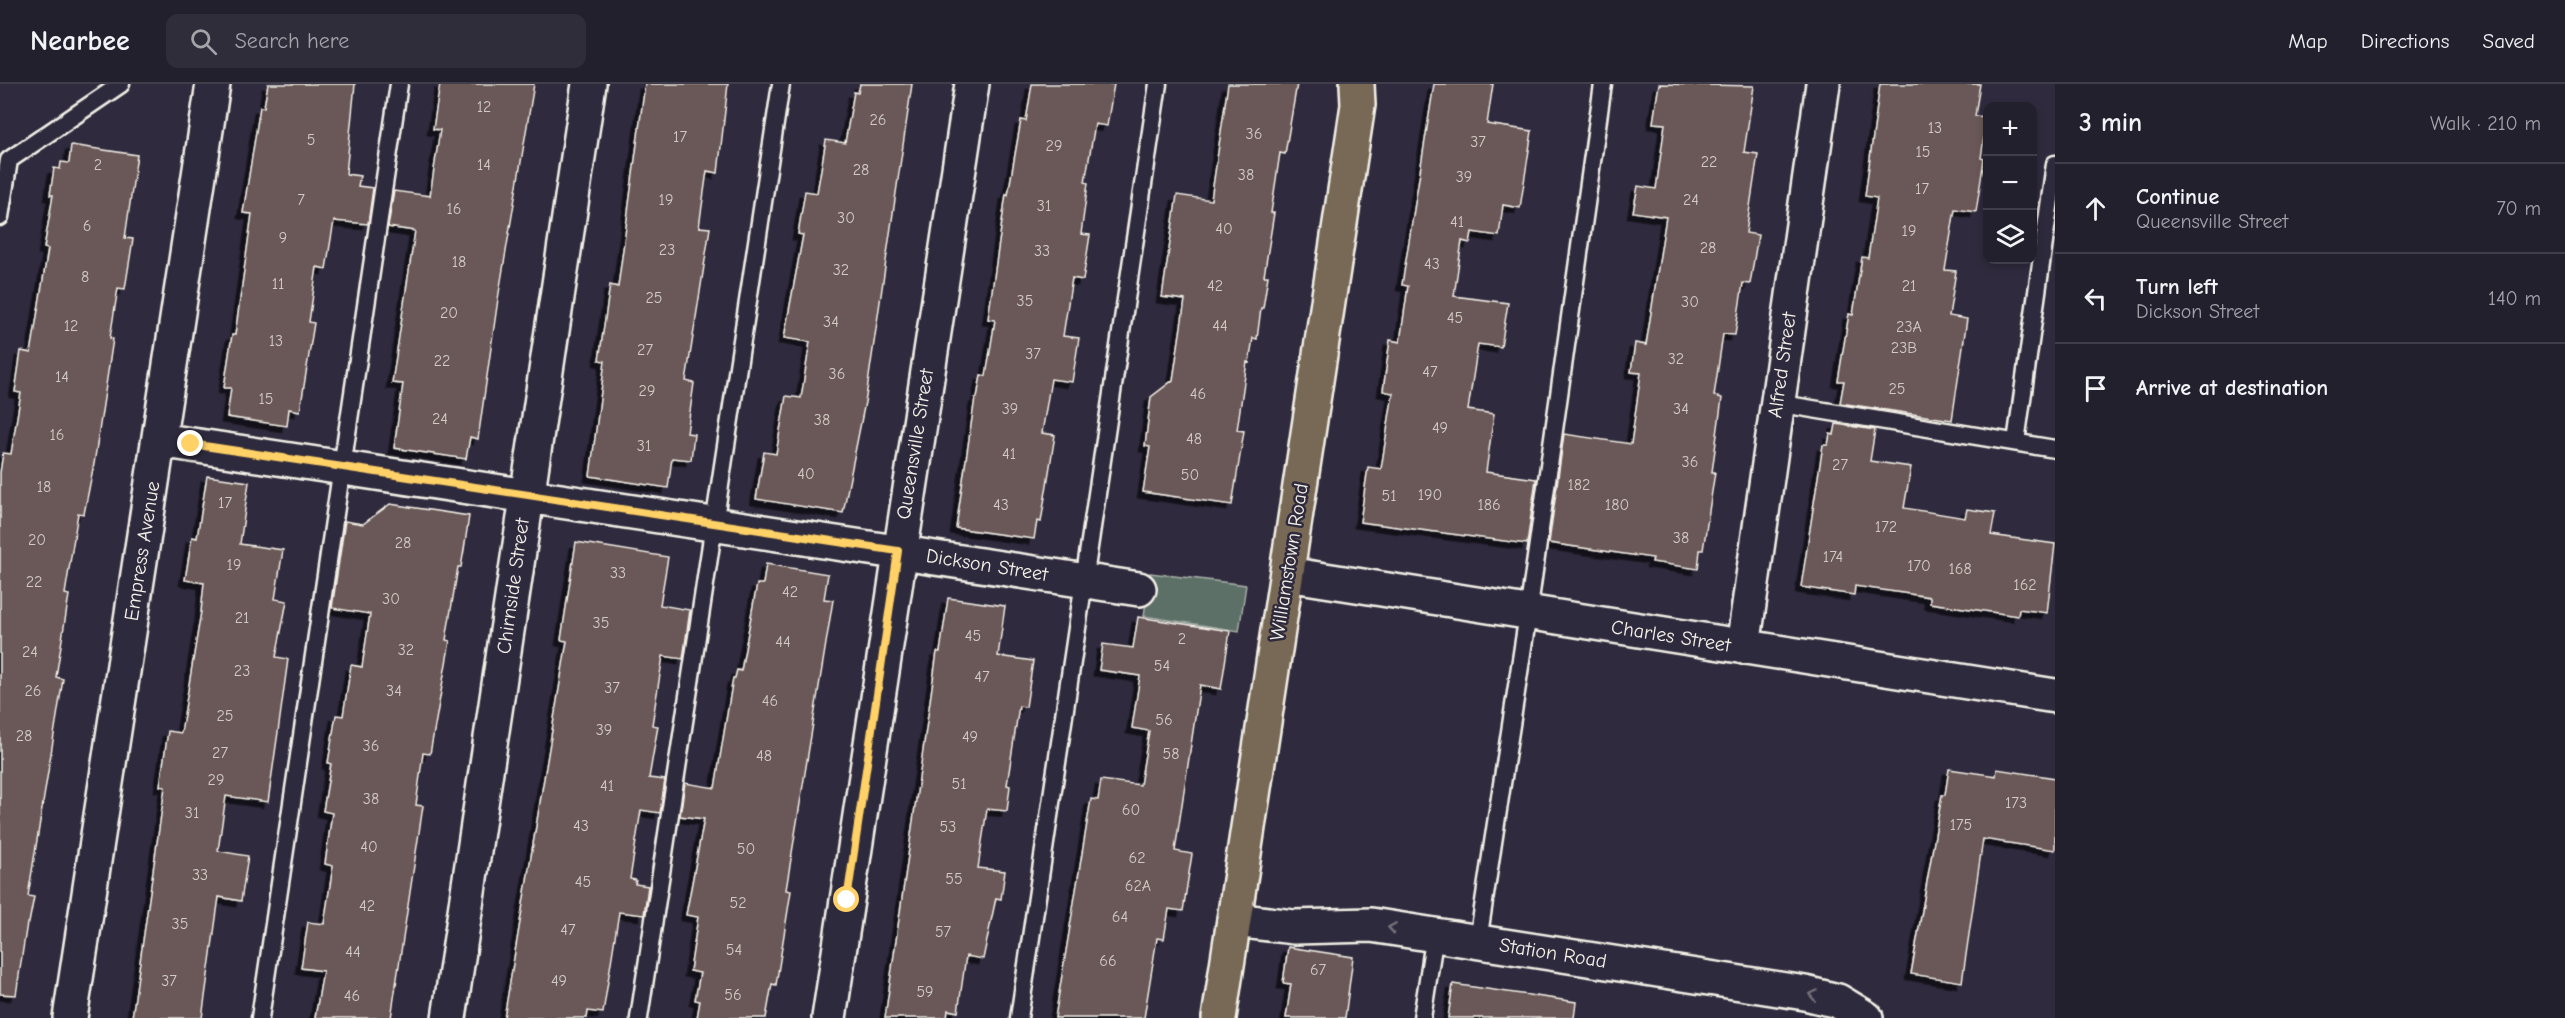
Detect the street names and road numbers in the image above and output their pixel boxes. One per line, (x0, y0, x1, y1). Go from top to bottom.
street label: Alfred Street (1763, 309, 1801, 419)
street label: Queensville Street (892, 366, 938, 521)
street label: Empress Avenue (120, 480, 164, 622)
street label: Williamstown Road (1265, 482, 1313, 642)
street label: Chirnside Street (492, 515, 534, 655)
street label: Dickson Street (924, 544, 1051, 586)
street label: Charles Street (1610, 615, 1734, 657)
street label: Station Road (1498, 933, 1608, 973)

